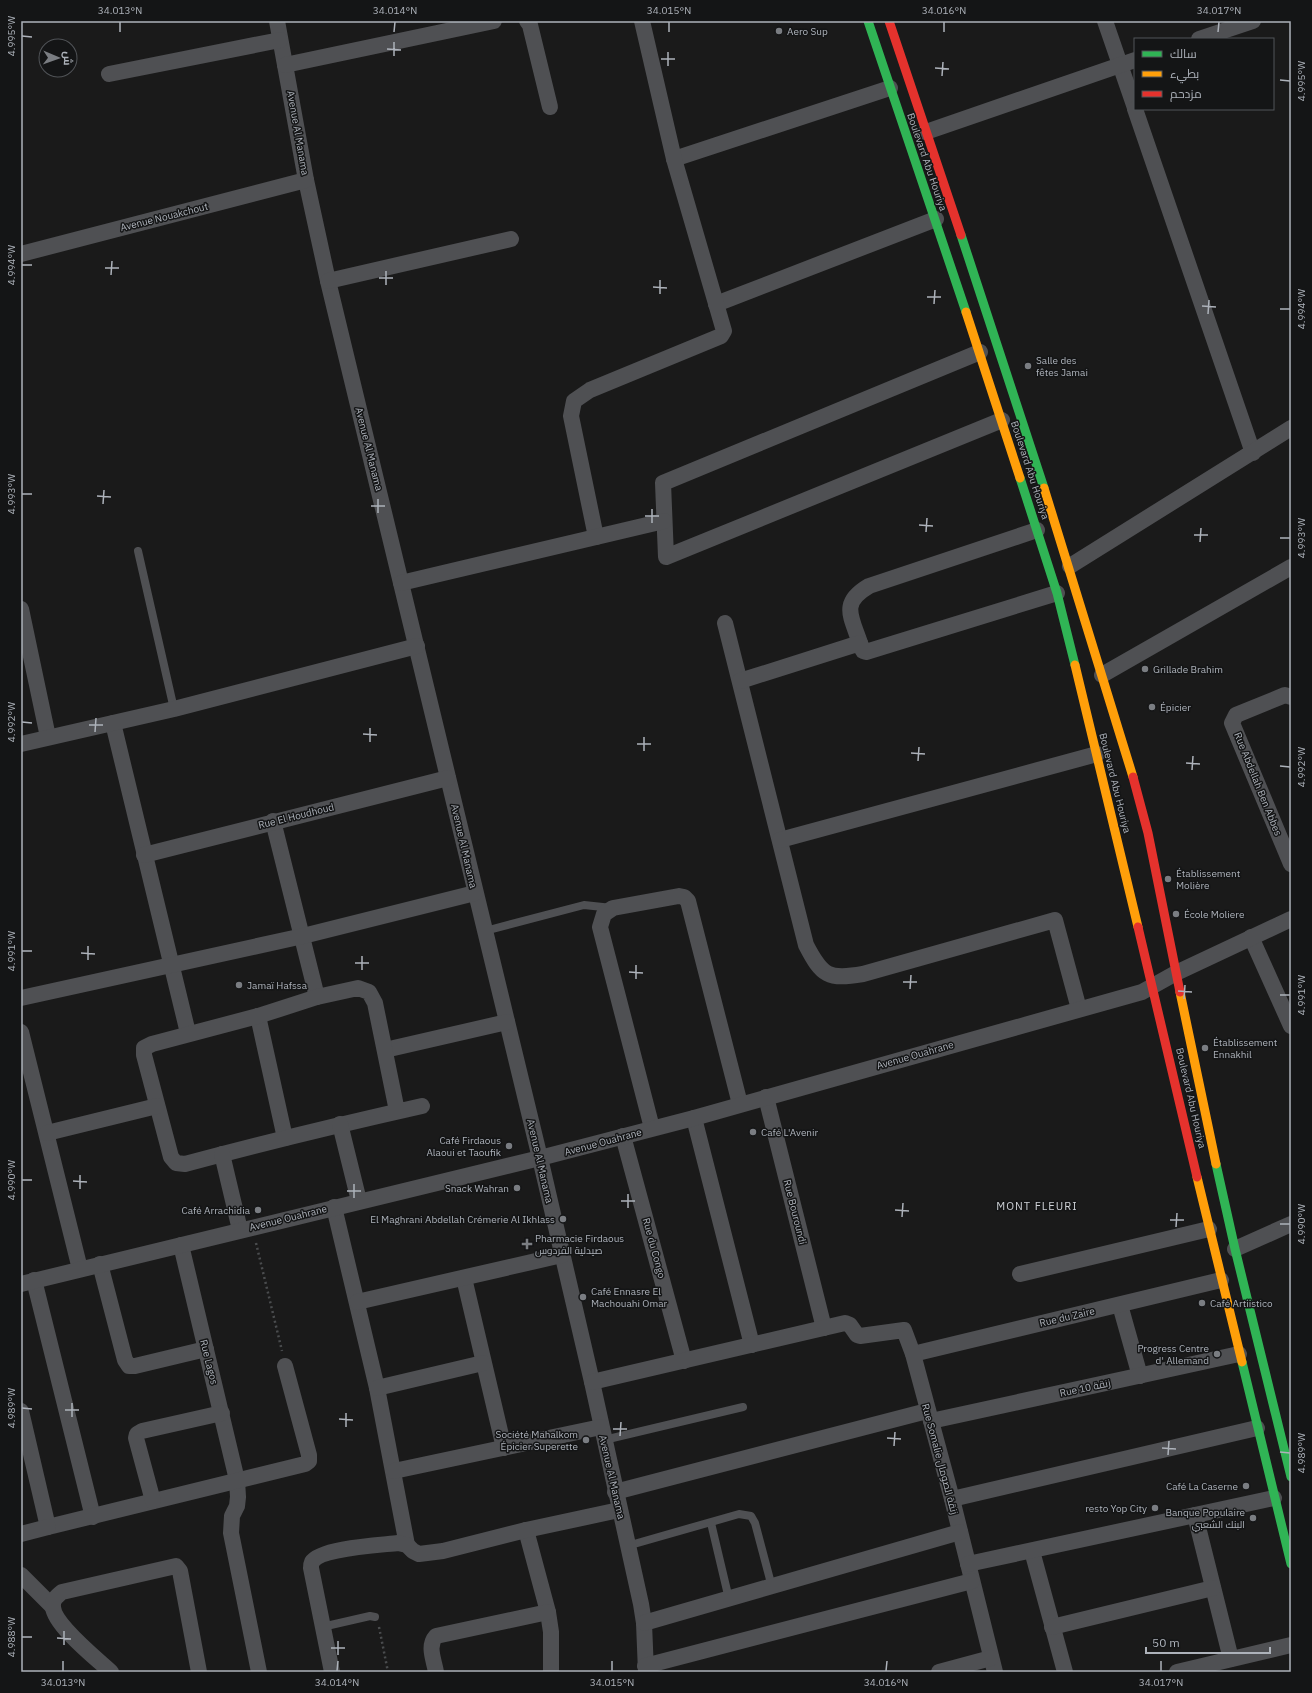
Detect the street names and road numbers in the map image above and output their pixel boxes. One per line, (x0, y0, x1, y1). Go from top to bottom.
street label: Avenue Al Manama (284, 90, 312, 177)
street label: Boulevard Abu Houriya (904, 111, 950, 213)
street label: Avenue Nouakchout (119, 200, 210, 234)
street label: Avenue Al Manama (352, 406, 386, 493)
street label: Boulevard Abu Houriya (1008, 419, 1052, 522)
street label: Rue Abdellah Ben Abbes (1231, 730, 1285, 838)
street label: Boulevard Abu Houriya (1096, 732, 1134, 835)
street label: Rue El Houdhoud (257, 800, 335, 832)
street label: Avenue Al Manama (448, 803, 480, 890)
street label: Avenue Ouahrane (875, 1038, 956, 1072)
street label: Boulevard Abu Houriya (1173, 1046, 1209, 1150)
street label: Avenue Al Manama (524, 1118, 556, 1205)
street label: Avenue Ouahrane (563, 1125, 644, 1159)
street label: Rue Bouroundi (781, 1178, 809, 1246)
street label: Avenue Ouahrane (248, 1202, 329, 1234)
street label: Rue du Congo (640, 1216, 668, 1280)
street label: Rue du Zaire (1038, 1304, 1096, 1330)
street label: Rue Lagos (197, 1338, 221, 1386)
street label: Rue 10 زنقة (1058, 1376, 1112, 1400)
street label: Rue Somalie زنقة الصومال (919, 1402, 961, 1516)
street label: Avenue Al Manama (596, 1434, 628, 1521)

